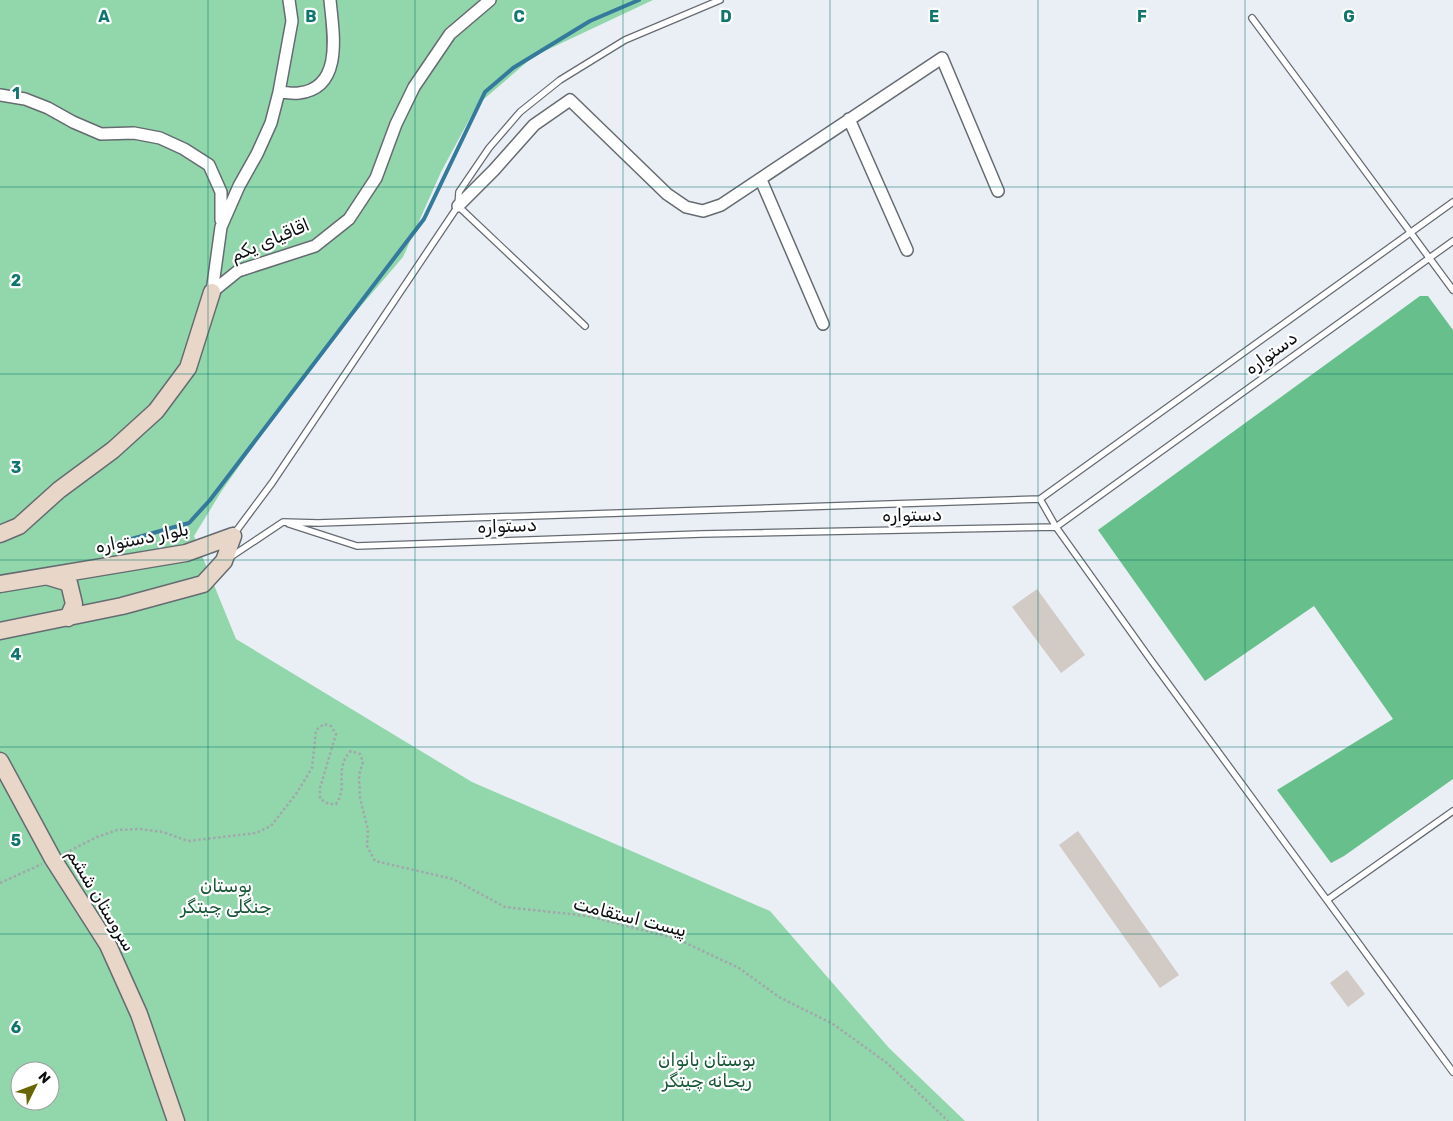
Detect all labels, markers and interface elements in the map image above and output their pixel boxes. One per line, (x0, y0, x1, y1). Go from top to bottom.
text: A (98, 7, 110, 26)
text: B (305, 7, 317, 26)
text: C (513, 7, 525, 26)
text: D (720, 7, 732, 26)
text: E (929, 7, 939, 26)
text: F (1137, 7, 1147, 26)
text: G (1343, 7, 1355, 26)
text: 1 (12, 84, 20, 103)
street label: اقاقیای یکم (227, 214, 313, 267)
text: 2 (11, 271, 21, 290)
street label: دستواره (1240, 327, 1302, 379)
text: 3 (11, 458, 21, 477)
street label: دستواره (882, 503, 942, 527)
street label: دستواره (477, 514, 537, 538)
street label: بلوار دستواره (93, 518, 191, 558)
text: 4 (11, 645, 22, 664)
text: 5 (11, 831, 21, 850)
street label: سروستان ششم (61, 845, 140, 956)
park label: بوستان جنگلی چیتگر (179, 875, 272, 918)
street label: پیست استقامت (571, 892, 689, 943)
text: 6 (11, 1018, 21, 1037)
park label: بوستان بانوان ریحانه چیتگر (658, 1049, 756, 1092)
north arrow (10, 1061, 60, 1111)
text: N (35, 1068, 54, 1087)

